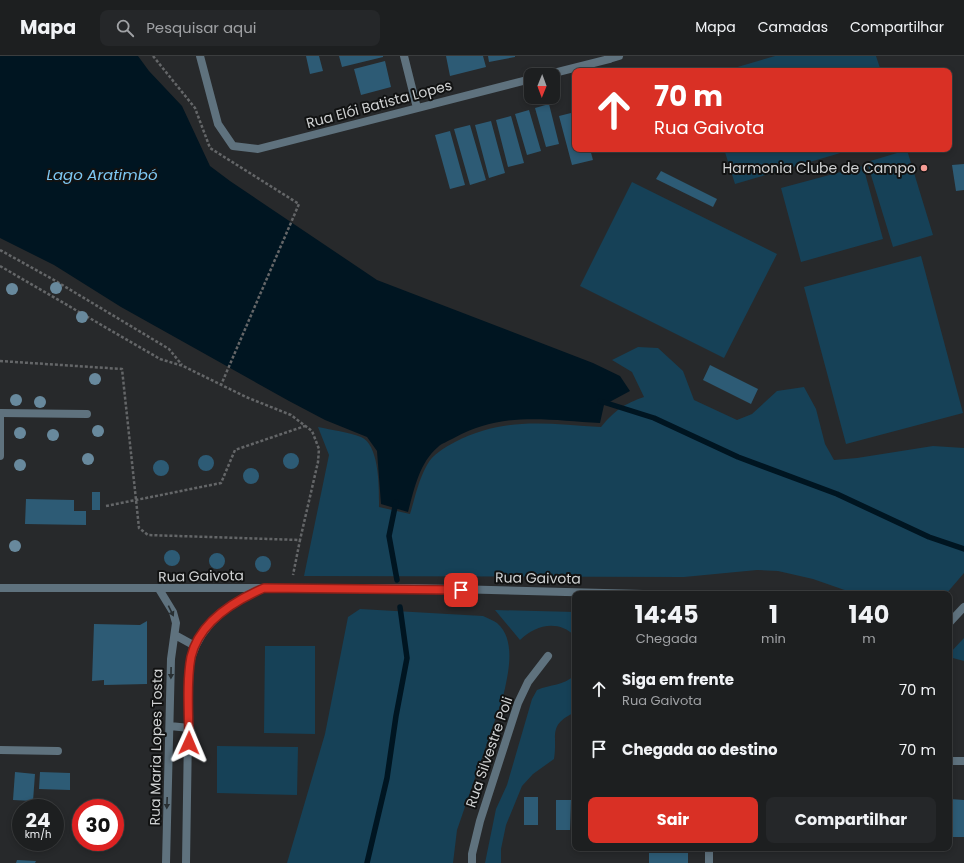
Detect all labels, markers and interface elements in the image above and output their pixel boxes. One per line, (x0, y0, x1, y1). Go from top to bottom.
search box (100, 10, 380, 46)
text: Mapa (20, 14, 76, 41)
icon: search (114, 17, 136, 39)
text: Pesquisar aqui (146, 17, 257, 38)
text: Mapa (695, 17, 736, 37)
text: Camadas (758, 17, 828, 37)
text: Compartilhar (850, 17, 944, 37)
north arrow (524, 68, 560, 104)
map controls (524, 68, 560, 104)
street label: Rua Elói Batista Lopes (304, 75, 454, 133)
text: 70 m (654, 77, 723, 116)
icon: ahead (588, 84, 640, 136)
text: Rua Gaivota (654, 115, 764, 140)
place label: Harmonia Clube de Campo (723, 158, 916, 178)
marker: Harmonia Clube de Campo (919, 163, 929, 173)
water label: Lago Aratimbó (46, 164, 158, 185)
street label: Rua Gaivota (158, 565, 244, 587)
street label: Rua Gaivota (495, 567, 581, 589)
pin (444, 573, 478, 607)
icon: arrive (450, 579, 472, 601)
text: 14:45 (635, 598, 698, 631)
text: 1 (769, 598, 778, 631)
text: 140 (849, 598, 889, 631)
one-way arrow (168, 605, 174, 617)
text: Chegada (636, 629, 697, 648)
text: min (761, 629, 786, 648)
text: m (862, 629, 876, 648)
one-way arrow (168, 667, 174, 680)
street label: Rua Maria Lopes Tosta (145, 669, 167, 825)
text: Siga em frente (622, 669, 734, 690)
icon: ahead (588, 678, 610, 700)
text: 70 m (899, 679, 936, 700)
text: Rua Gaivota (622, 691, 702, 710)
street label: Rua Silvestre Poli (461, 694, 517, 810)
position arrow (168, 722, 210, 764)
icon: arrive (588, 738, 610, 760)
text: Chegada ao destino (622, 739, 778, 760)
text: 70 m (899, 739, 936, 760)
one-way arrow (164, 797, 171, 809)
button: Sair (588, 797, 758, 843)
button: Compartilhar (766, 797, 936, 843)
speed limit sign: 30 (72, 799, 124, 851)
text: 24 (26, 806, 50, 834)
text: km/h (25, 827, 51, 842)

